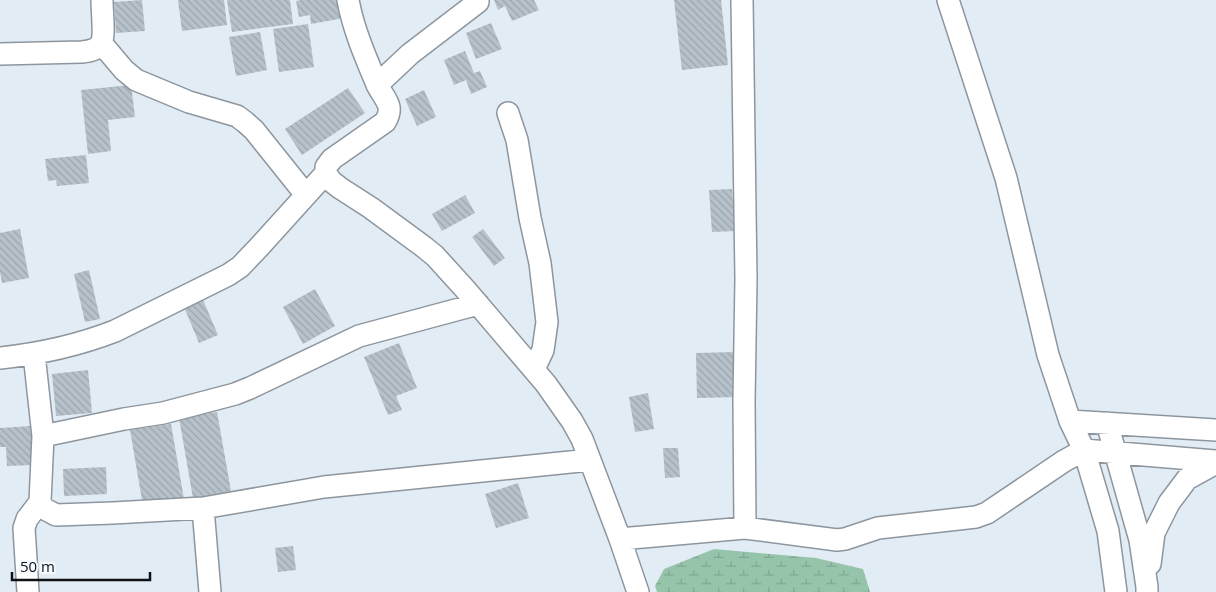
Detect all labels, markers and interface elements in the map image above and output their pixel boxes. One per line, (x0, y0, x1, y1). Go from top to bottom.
scale bar (12, 550, 150, 582)
text: 50 m (20, 556, 55, 576)

